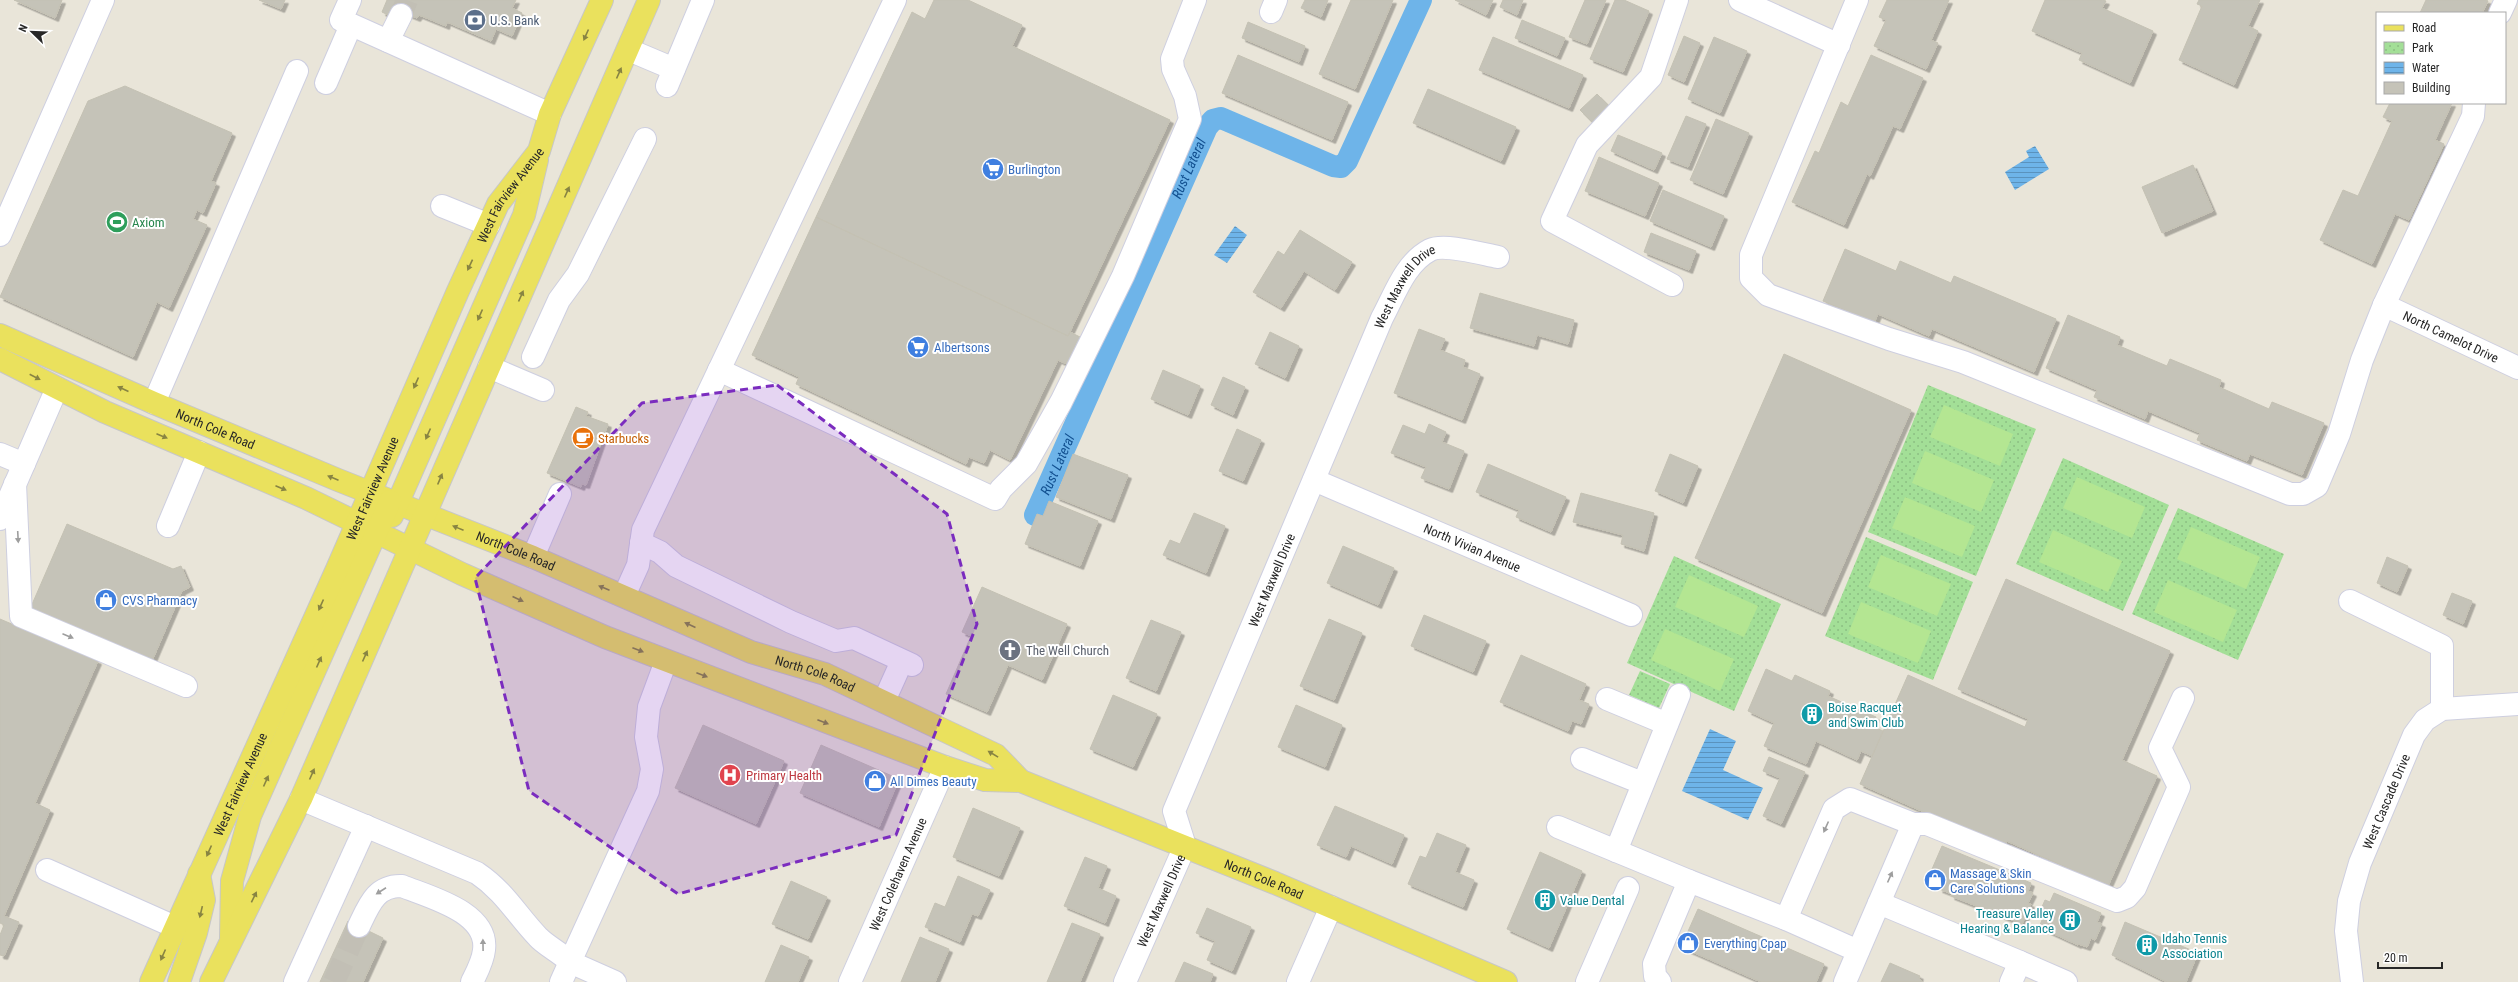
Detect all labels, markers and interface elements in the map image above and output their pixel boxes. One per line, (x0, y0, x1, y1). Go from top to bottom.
bank icon: U.S. Bank (462, 7, 488, 33)
north arrow (12, 12, 52, 52)
legend (2376, 12, 2506, 104)
place label: U.S. Bank (490, 13, 540, 28)
text: Road (2412, 21, 2436, 35)
text: N (16, 22, 31, 34)
one-way arrow (582, 30, 588, 42)
text: Park (2412, 41, 2434, 55)
text: Water (2412, 61, 2440, 75)
one-way arrow (616, 66, 622, 78)
text: Building (2412, 81, 2450, 95)
water label: Rust Lateral (1168, 135, 1209, 201)
street label: West Fairview Avenue (474, 144, 547, 245)
supermarket icon: Burlington (980, 156, 1006, 182)
place label: Burlington (1008, 162, 1061, 177)
one-way arrow (564, 186, 570, 197)
sports icon: Axiom (104, 209, 130, 235)
place label: Axiom (132, 215, 165, 230)
street label: West Maxwell Drive (1372, 242, 1437, 331)
one-way arrow (467, 259, 473, 271)
one-way arrow (518, 290, 524, 301)
street label: North Camelot Drive (2401, 308, 2501, 366)
one-way arrow (477, 309, 483, 321)
supermarket icon: Albertsons (905, 334, 931, 360)
place label: Albertsons (934, 340, 990, 355)
one-way arrow (29, 374, 41, 380)
one-way arrow (413, 378, 419, 389)
one-way arrow (117, 386, 128, 392)
street label: North Cole Road (174, 406, 257, 452)
cafe icon: Starbucks (570, 425, 596, 451)
one-way arrow (425, 429, 431, 440)
place label: Starbucks (598, 431, 649, 446)
water label: Rust Lateral (1037, 431, 1078, 497)
one-way arrow (156, 434, 168, 440)
street label: West Fairview Avenue (343, 434, 402, 543)
one-way arrow (438, 472, 444, 484)
one-way arrow (327, 475, 338, 481)
one-way arrow (275, 484, 287, 491)
street label: North Vivian Avenue (1421, 521, 1523, 575)
one-way arrow (452, 524, 464, 530)
street label: North Cole Road (474, 528, 557, 574)
one-way arrow (14, 531, 21, 543)
street label: West Maxwell Drive (1246, 531, 1298, 629)
one-way arrow (598, 584, 610, 590)
shop icon: CVS Pharmacy (93, 587, 119, 613)
place label: CVS Pharmacy (122, 593, 198, 608)
one-way arrow (513, 596, 524, 602)
one-way arrow (318, 599, 324, 610)
one-way arrow (684, 622, 695, 628)
one-way arrow (63, 633, 75, 639)
church icon: The Well Church (997, 637, 1023, 663)
place label: The Well Church (1026, 643, 1109, 658)
one-way arrow (632, 647, 644, 653)
one-way arrow (362, 649, 368, 661)
street label: North Cole Road (773, 653, 857, 695)
one-way arrow (316, 656, 322, 668)
one-way arrow (696, 672, 708, 678)
place label: Boise Racquet and Swim Club (1828, 700, 1904, 730)
building icon: Boise Racquet and Swim Club (1799, 701, 1825, 727)
one-way arrow (818, 719, 830, 725)
street label: West Fairview Avenue (211, 730, 270, 838)
one-way arrow (987, 751, 999, 758)
street label: West Cascade Drive (2360, 752, 2413, 851)
hospital icon: Primary Health (717, 762, 743, 788)
place label: Primary Health (746, 768, 822, 783)
shop icon: All Dimes Beauty (862, 768, 888, 794)
one-way arrow (309, 769, 315, 780)
place label: All Dimes Beauty (890, 774, 977, 789)
one-way arrow (263, 775, 269, 786)
street label: West Colehaven Avenue (867, 815, 930, 933)
one-way arrow (1823, 822, 1829, 834)
one-way arrow (206, 845, 212, 857)
street label: West Maxwell Drive (1134, 852, 1188, 949)
street label: North Cole Road (1222, 856, 1306, 902)
place label: Massage & Skin Care Solutions (1950, 866, 2032, 896)
shop icon: Massage & Skin Care Solutions (1922, 867, 1948, 893)
one-way arrow (1887, 871, 1893, 882)
one-way arrow (376, 887, 386, 895)
building icon: Value Dental (1532, 887, 1558, 913)
one-way arrow (251, 891, 257, 903)
place label: Value Dental (1560, 893, 1624, 908)
one-way arrow (198, 906, 204, 918)
place label: Treasure Valley Hearing & Balance (1960, 906, 2055, 936)
building icon: Treasure Valley Hearing & Balance (2057, 907, 2083, 933)
shop icon: Everything Cpap (1675, 930, 1701, 956)
place label: Idaho Tennis Association (2162, 931, 2227, 961)
building icon: Idaho Tennis Association (2134, 932, 2160, 958)
place label: Everything Cpap (1704, 936, 1787, 951)
one-way arrow (480, 939, 487, 951)
scale bar (2378, 944, 2442, 970)
one-way arrow (160, 949, 166, 960)
text: 20 m (2384, 951, 2408, 965)

